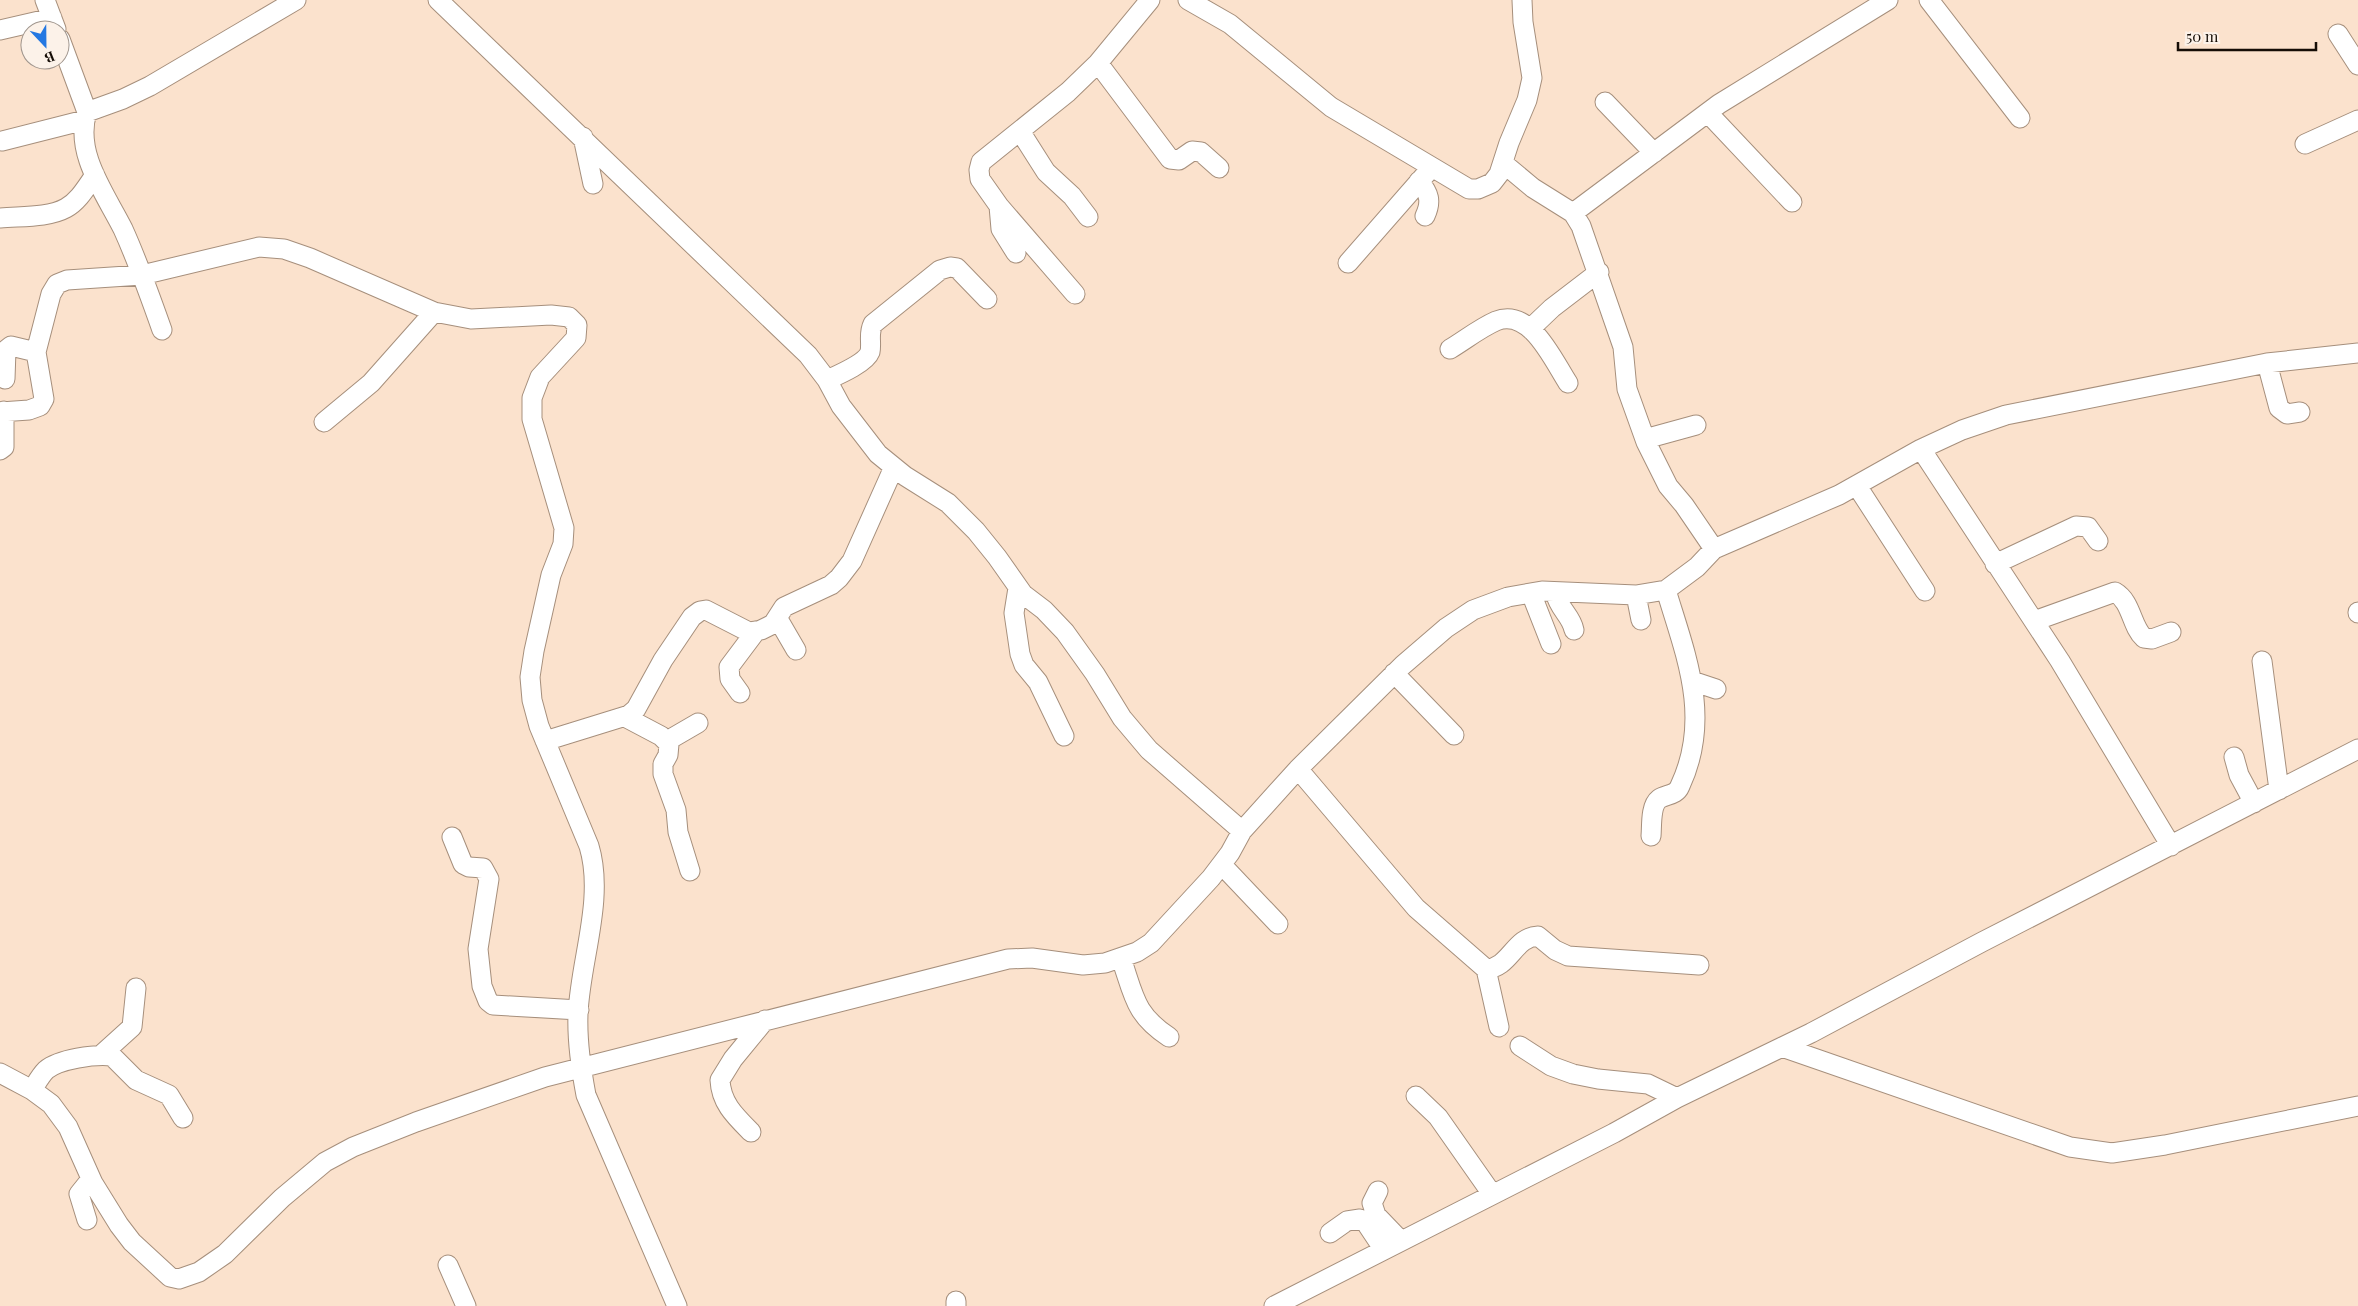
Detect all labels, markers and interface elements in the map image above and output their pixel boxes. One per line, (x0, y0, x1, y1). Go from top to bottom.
north arrow (20, 20, 70, 70)
scale bar (2178, 20, 2316, 52)
text: 50 m (2186, 26, 2219, 46)
text: B (42, 47, 58, 68)

